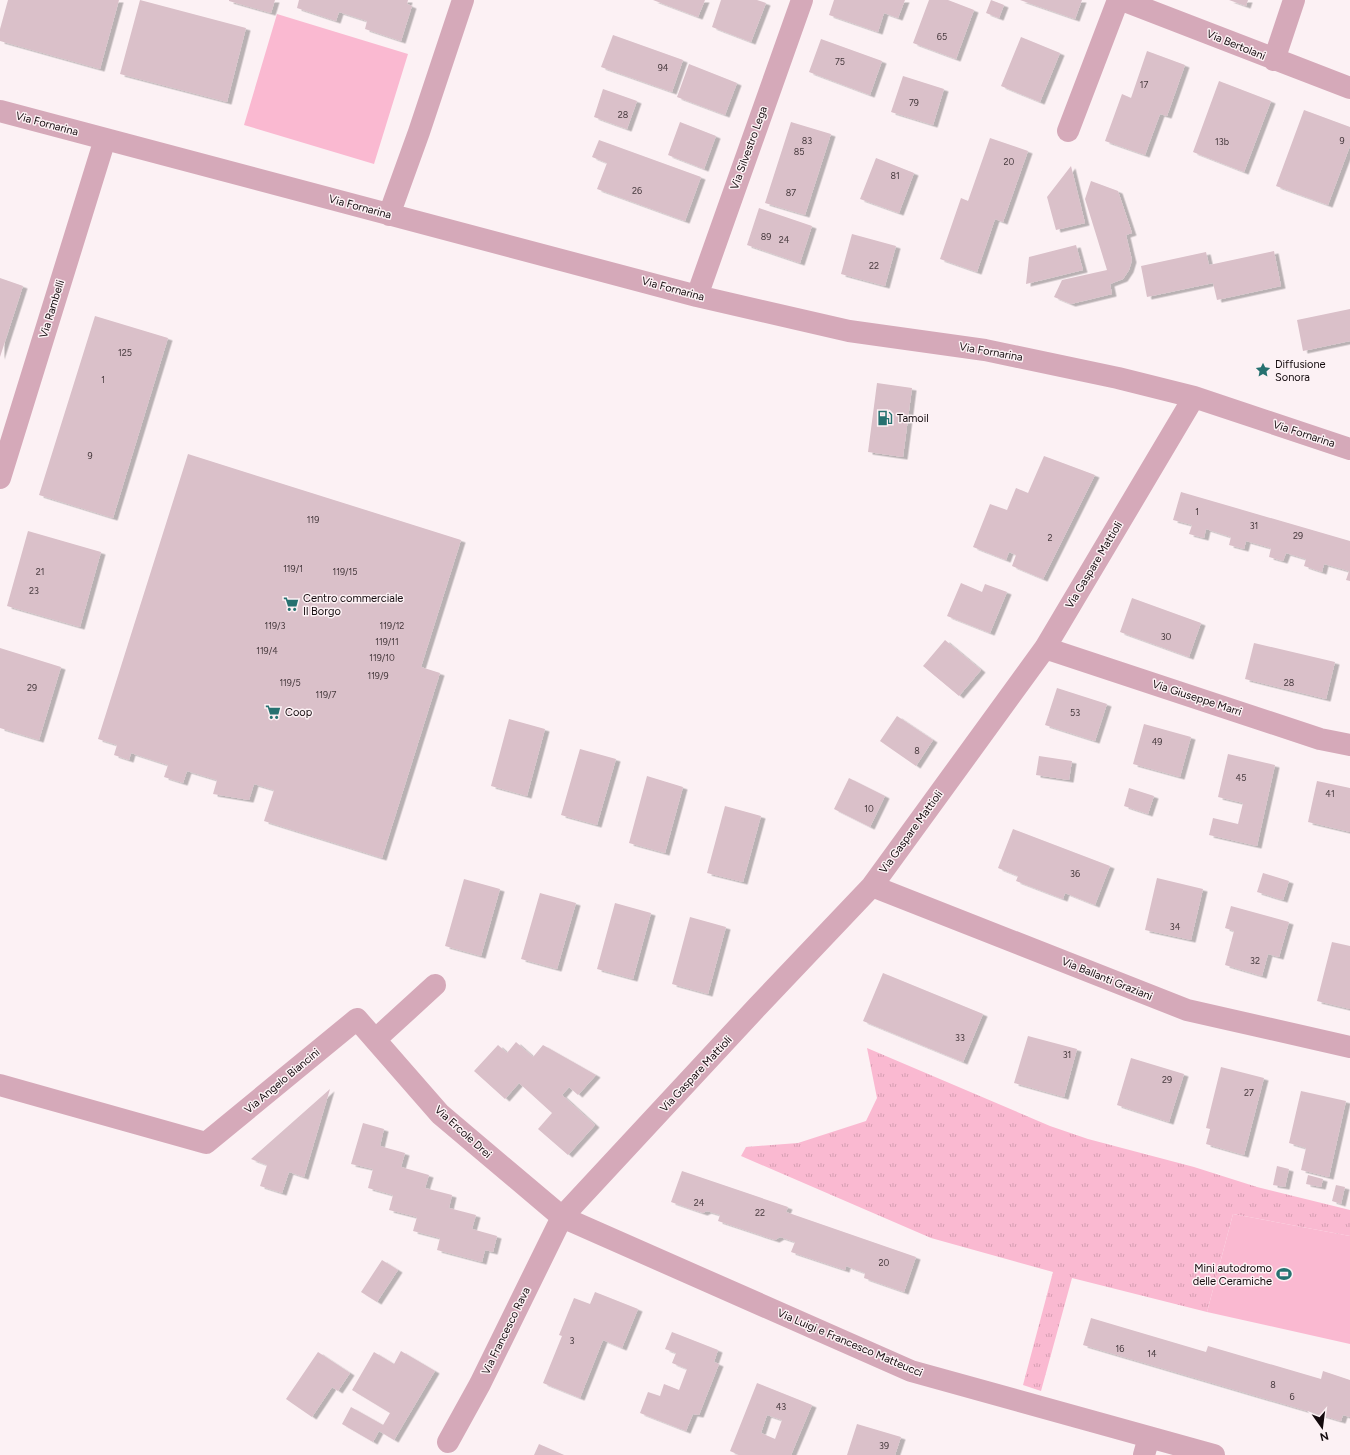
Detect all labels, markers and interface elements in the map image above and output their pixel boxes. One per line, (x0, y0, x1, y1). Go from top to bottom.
street label: Via Bertolani (1205, 27, 1267, 63)
house number: 65 (937, 31, 947, 42)
house number: 75 (835, 56, 845, 67)
house number: 94 (658, 62, 669, 73)
house number: 17 (1140, 79, 1148, 90)
house number: 79 (909, 97, 919, 108)
street label: Via Silvestro Lega (728, 105, 770, 191)
street label: Via Fornarina (14, 109, 80, 139)
house number: 28 (618, 109, 629, 120)
house number: 83 (802, 135, 812, 146)
house number: 9 (1339, 135, 1345, 146)
house number: 13b (1215, 136, 1229, 147)
house number: 85 (794, 146, 804, 157)
house number: 20 (1004, 156, 1015, 167)
house number: 81 (890, 170, 900, 181)
house number: 26 (632, 185, 642, 196)
house number: 87 (786, 187, 796, 198)
street label: Via Fornarina (327, 192, 393, 222)
house number: 89 (761, 231, 771, 242)
house number: 24 (779, 234, 790, 245)
house number: 22 (869, 260, 879, 271)
street label: Via Fornarina (640, 274, 706, 304)
street label: Via Rambelli (37, 278, 67, 340)
street label: Via Fornarina (958, 340, 1024, 364)
house number: 125 (118, 347, 132, 358)
place label: Diffusione Sonora (1275, 358, 1326, 384)
place icon: Diffusione Sonora (1254, 361, 1272, 379)
house number: 1 (101, 374, 105, 385)
fuel station icon: Tamoil (876, 409, 894, 427)
place label: Tamoil (897, 412, 929, 425)
street label: Via Fornarina (1271, 418, 1337, 450)
house number: 9 (87, 450, 93, 461)
house number: 1 (1195, 506, 1199, 517)
house number: 119 (307, 514, 319, 525)
street label: Via Gaspare Mattioli (1063, 519, 1125, 611)
house number: 31 (1250, 520, 1258, 531)
house number: 29 (1293, 530, 1303, 541)
house number: 2 (1047, 532, 1053, 543)
house number: 119/1 (283, 563, 303, 574)
house number: 21 (36, 566, 44, 577)
house number: 119/15 (333, 566, 357, 577)
house number: 23 (29, 585, 39, 596)
place label: Centro commerciale Il Borgo (303, 592, 403, 618)
supermarket icon: Centro commerciale Il Borgo (282, 595, 300, 613)
house number: 119/3 (265, 620, 286, 631)
house number: 119/12 (380, 620, 404, 631)
house number: 30 (1161, 631, 1172, 642)
house number: 119/11 (375, 636, 399, 647)
house number: 119/4 (256, 645, 278, 656)
house number: 119/10 (369, 652, 395, 663)
house number: 119/9 (367, 670, 389, 681)
house number: 119/5 (279, 677, 301, 688)
street label: Via Giuseppe Marri (1151, 677, 1243, 719)
house number: 28 (1284, 677, 1295, 688)
house number: 29 (27, 682, 37, 693)
house number: 119/7 (316, 689, 337, 700)
supermarket icon: Coop (264, 703, 282, 721)
place label: Coop (285, 706, 313, 719)
house number: 53 (1070, 707, 1080, 718)
house number: 49 (1152, 736, 1162, 747)
house number: 8 (914, 745, 920, 756)
house number: 45 (1236, 772, 1246, 783)
street label: Via Gaspare Mattioli (877, 788, 945, 876)
house number: 41 (1325, 788, 1335, 799)
house number: 10 (864, 803, 874, 814)
house number: 36 (1070, 868, 1080, 879)
house number: 34 (1170, 921, 1181, 932)
street label: Via Ballanti Graziani (1060, 955, 1154, 1003)
house number: 32 (1250, 955, 1260, 966)
house number: 33 (955, 1032, 965, 1043)
street label: Via Gaspare Mattioli (657, 1033, 735, 1115)
street label: Via Angelo Biancini (242, 1046, 322, 1116)
house number: 31 (1063, 1049, 1071, 1060)
house number: 29 (1162, 1074, 1172, 1085)
house number: 27 (1244, 1087, 1254, 1098)
street label: Via Ercole Drei (432, 1103, 494, 1161)
house number: 24 (694, 1197, 705, 1208)
house number: 22 (755, 1207, 765, 1218)
house number: 20 (879, 1257, 890, 1268)
place label: Mini autodromo delle Ceramiche (1193, 1262, 1272, 1288)
sports icon: Mini autodromo delle Ceramiche (1275, 1265, 1293, 1283)
street label: Via Francesco Rava (479, 1285, 533, 1377)
street label: Via Luigi e Francesco Matteucci (775, 1306, 925, 1380)
house number: 3 (570, 1335, 575, 1346)
house number: 16 (1116, 1343, 1124, 1354)
house number: 14 (1147, 1348, 1157, 1359)
house number: 8 (1270, 1379, 1276, 1390)
house number: 6 (1289, 1391, 1295, 1402)
house number: 43 (776, 1401, 786, 1412)
north arrow (1302, 1407, 1342, 1447)
text: N (1319, 1429, 1330, 1444)
house number: 39 (879, 1440, 889, 1451)

